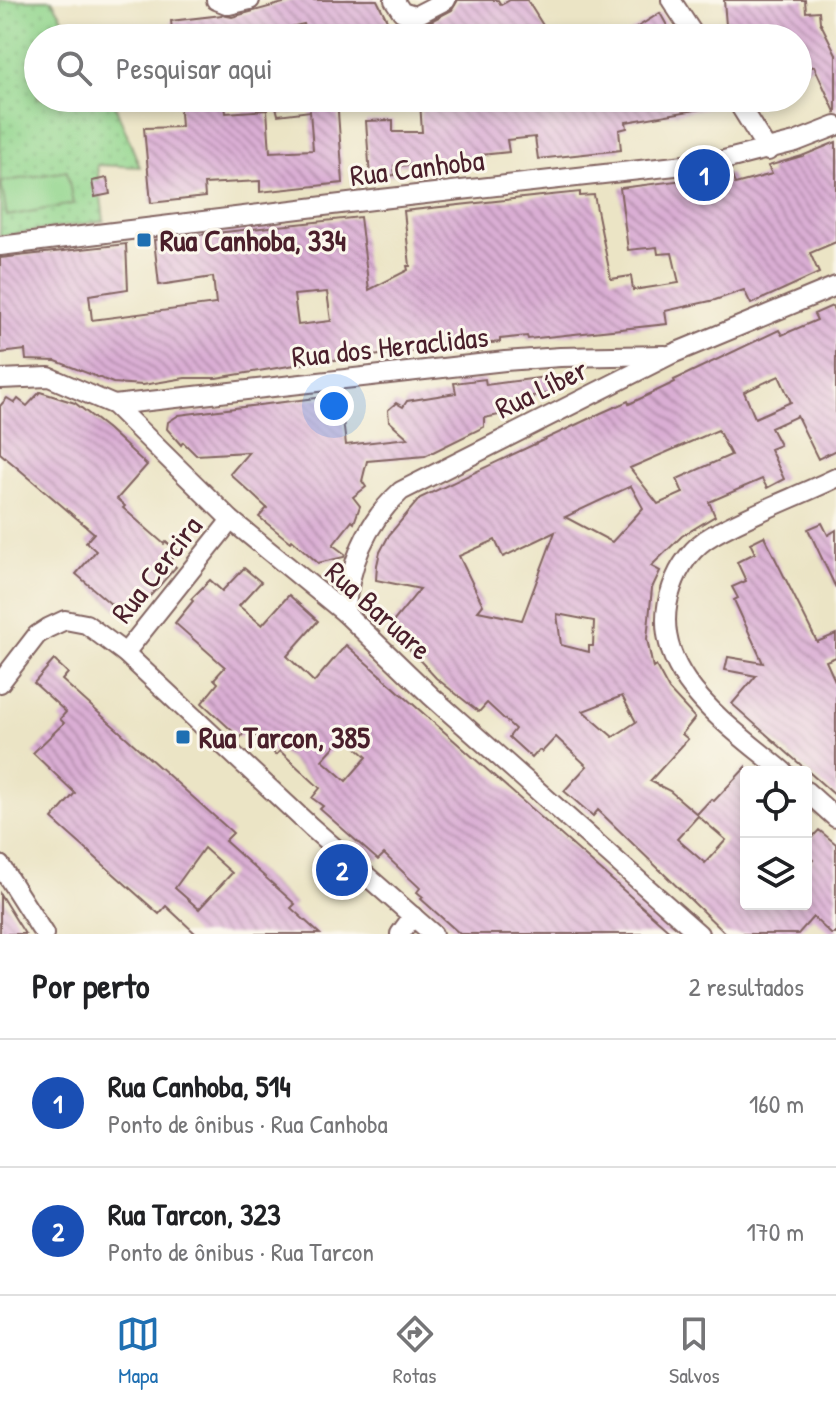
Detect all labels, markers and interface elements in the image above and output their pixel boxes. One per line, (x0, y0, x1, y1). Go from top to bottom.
search box (24, 24, 812, 112)
icon: search (52, 46, 96, 90)
text: Pesquisar aqui (116, 48, 273, 88)
street label: Rua Canhoba (348, 139, 487, 195)
pin: 1 (678, 145, 730, 205)
place label: Rua Canhoba, 334 (160, 220, 346, 260)
marker: Rua Canhoba, 334 (135, 231, 153, 249)
street label: Rua dos Heraclidas (290, 316, 490, 376)
street label: Rua Líber (488, 348, 594, 427)
your location (314, 386, 354, 426)
street label: Rua Cercira (101, 507, 211, 631)
street label: Rua Baruare (317, 552, 441, 668)
place label: Rua Tarcon, 385 (199, 717, 370, 757)
marker: Rua Tarcon, 385 (174, 728, 192, 746)
map controls (740, 766, 812, 910)
button: locate (740, 766, 812, 838)
button: layers (740, 838, 812, 910)
pin: 2 (316, 840, 368, 900)
text: Por perto (32, 963, 150, 1009)
text: 2 resultados (688, 969, 804, 1004)
text: Rua Canhoba, 514 (108, 1066, 291, 1106)
text: 1 (53, 1086, 63, 1121)
text: 160 m (749, 1086, 804, 1121)
text: Ponto de ônibus · Rua Canhoba (108, 1106, 388, 1141)
text: Rua Tarcon, 323 (108, 1194, 281, 1234)
text: 2 (52, 1214, 64, 1249)
text: 170 m (746, 1214, 804, 1249)
text: Ponto de ônibus · Rua Tarcon (108, 1234, 374, 1269)
tab: Mapa (116, 1312, 160, 1390)
tab: Rotas (393, 1312, 437, 1390)
tab: Salvos (669, 1312, 720, 1390)

